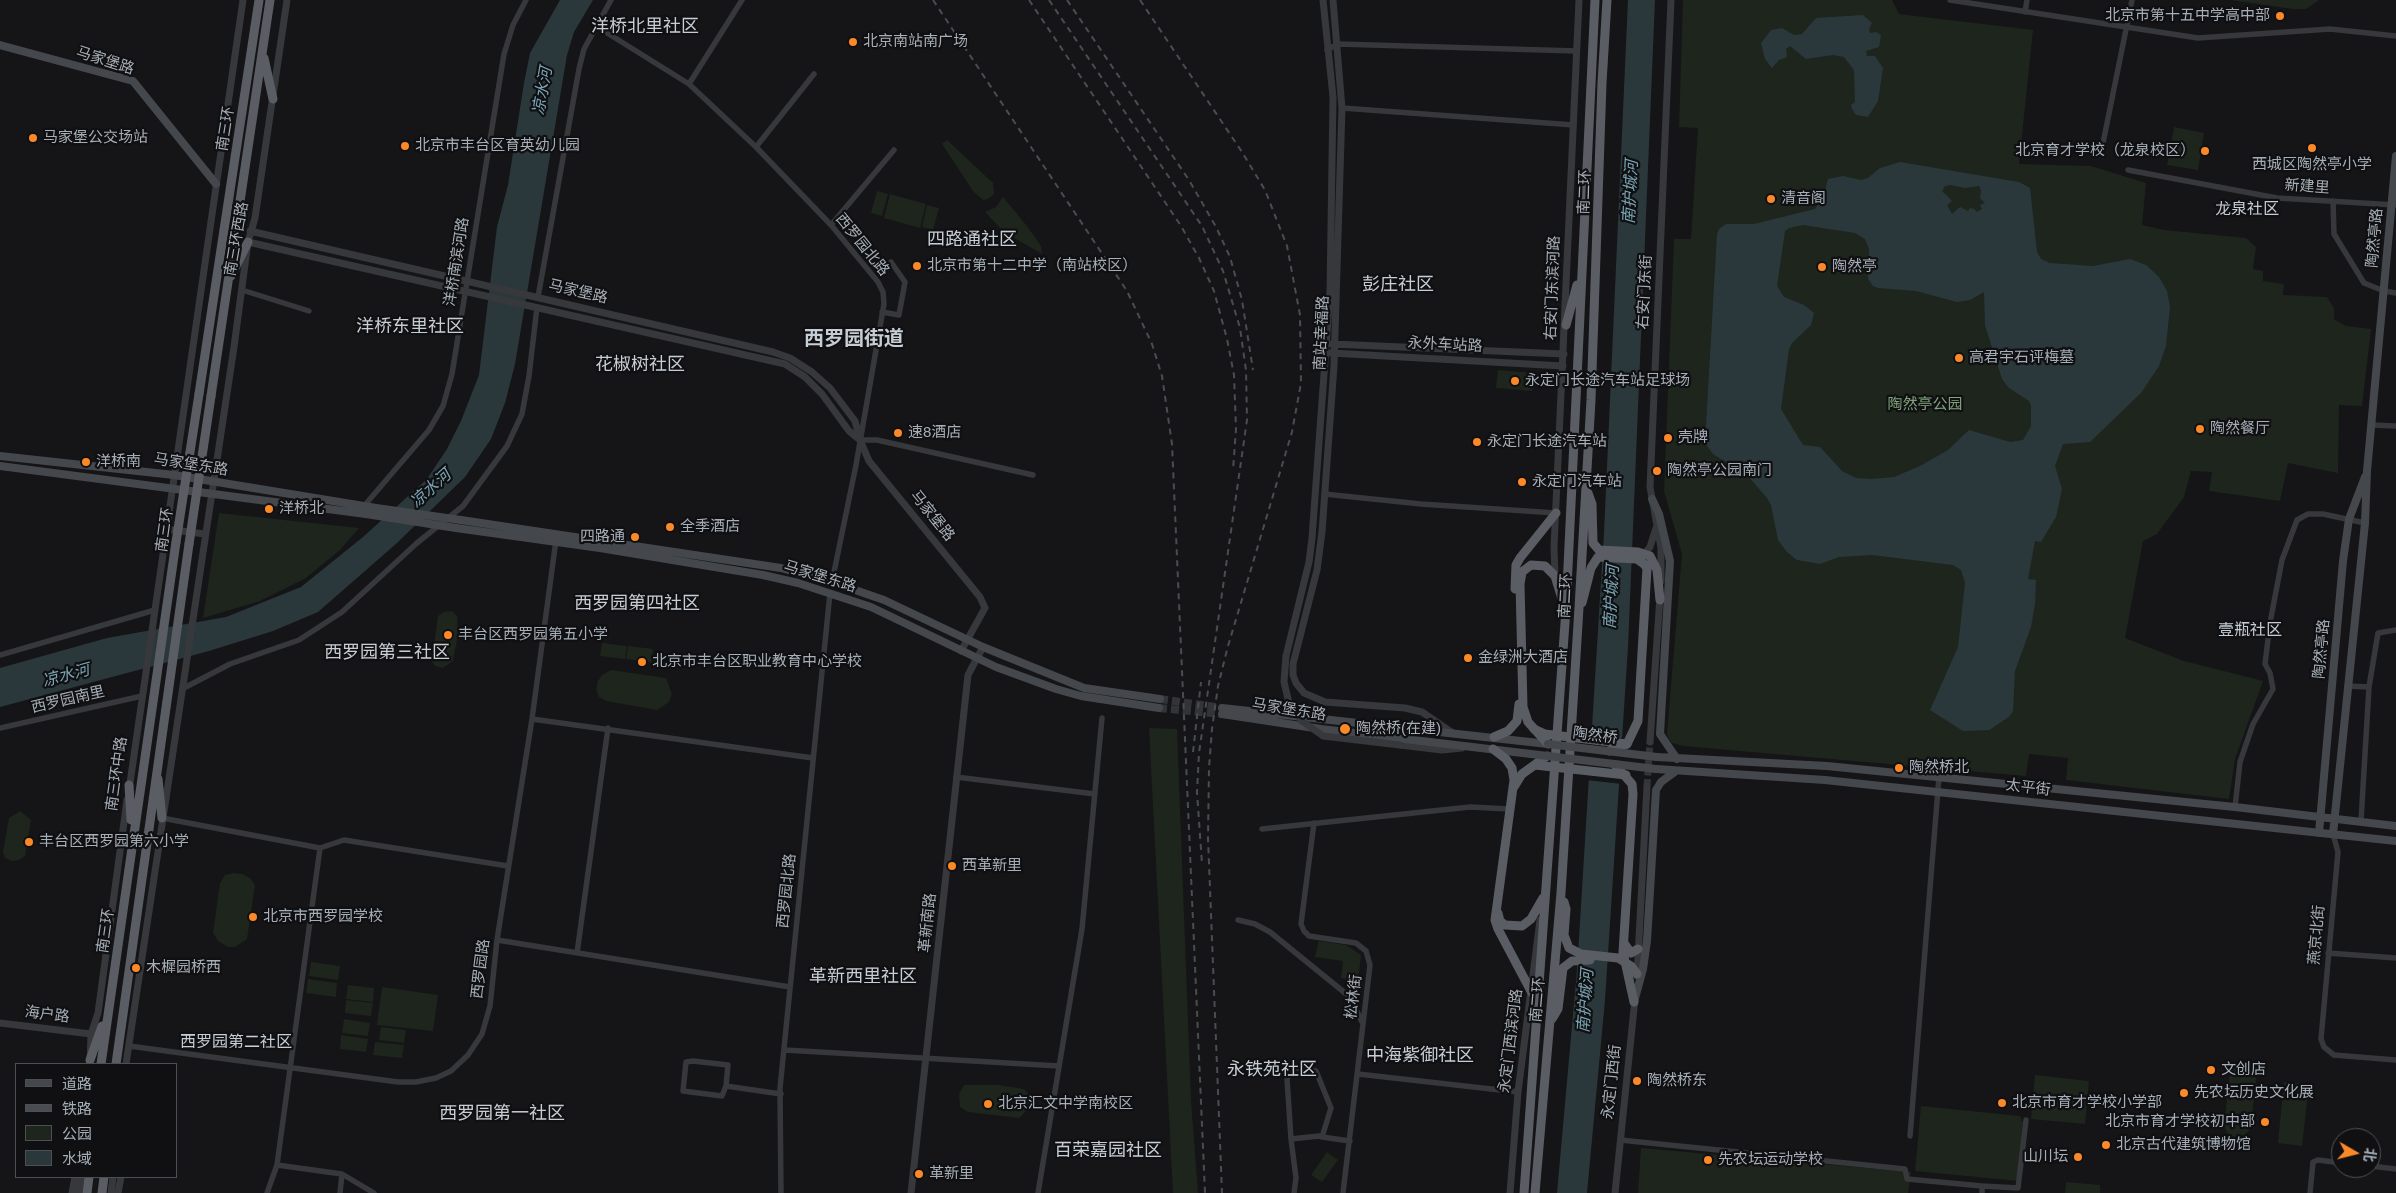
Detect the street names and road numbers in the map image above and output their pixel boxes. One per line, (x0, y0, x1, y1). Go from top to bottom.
street label: 马家堡路 (74, 43, 136, 79)
street label: 南三环 (214, 105, 238, 153)
street label: 南二环 (1575, 169, 1595, 215)
street label: 新建里 (2284, 176, 2330, 198)
street label: 南三环西路 (222, 201, 252, 277)
street label: 陶然亭路 (2363, 207, 2387, 269)
street label: 西罗园北路 (831, 210, 893, 280)
street label: 洋桥南滨河路 (441, 216, 473, 308)
street label: 右安门东滨河路 (1542, 235, 1564, 341)
street label: 右安门东街 (1634, 254, 1656, 330)
street label: 马家堡路 (547, 276, 609, 308)
street label: 南站幸福路 (1311, 295, 1333, 371)
street label: 永外车站路 (1407, 334, 1483, 356)
street label: 马家堡东路 (153, 450, 229, 480)
street label: 马家堡路 (906, 487, 958, 545)
street label: 南三环 (153, 506, 177, 554)
street label: 马家堡东路 (782, 557, 858, 597)
street label: 南二环 (1556, 573, 1576, 619)
street label: 陶然亭路 (2310, 618, 2334, 680)
street label: 西罗园南里 (29, 683, 107, 717)
street label: 马家堡东路 (1251, 695, 1327, 725)
street label: 陶然桥 (1572, 724, 1618, 748)
street label: 南三环中路 (103, 736, 131, 812)
street label: 太平街 (2005, 776, 2051, 800)
street label: 西罗园北路 (774, 853, 800, 929)
street label: 革新南路 (916, 892, 940, 954)
street label: 燕京北街 (2305, 904, 2329, 966)
street label: 南三环 (94, 907, 118, 955)
street label: 西罗园路 (468, 938, 494, 1000)
street label: 松林街 (1342, 974, 1366, 1020)
street label: 南二环 (1527, 977, 1549, 1023)
street label: 永定门西滨河路 (1496, 988, 1526, 1094)
street label: 海户路 (24, 1003, 70, 1027)
street label: 永定门西街 (1599, 1044, 1625, 1120)

